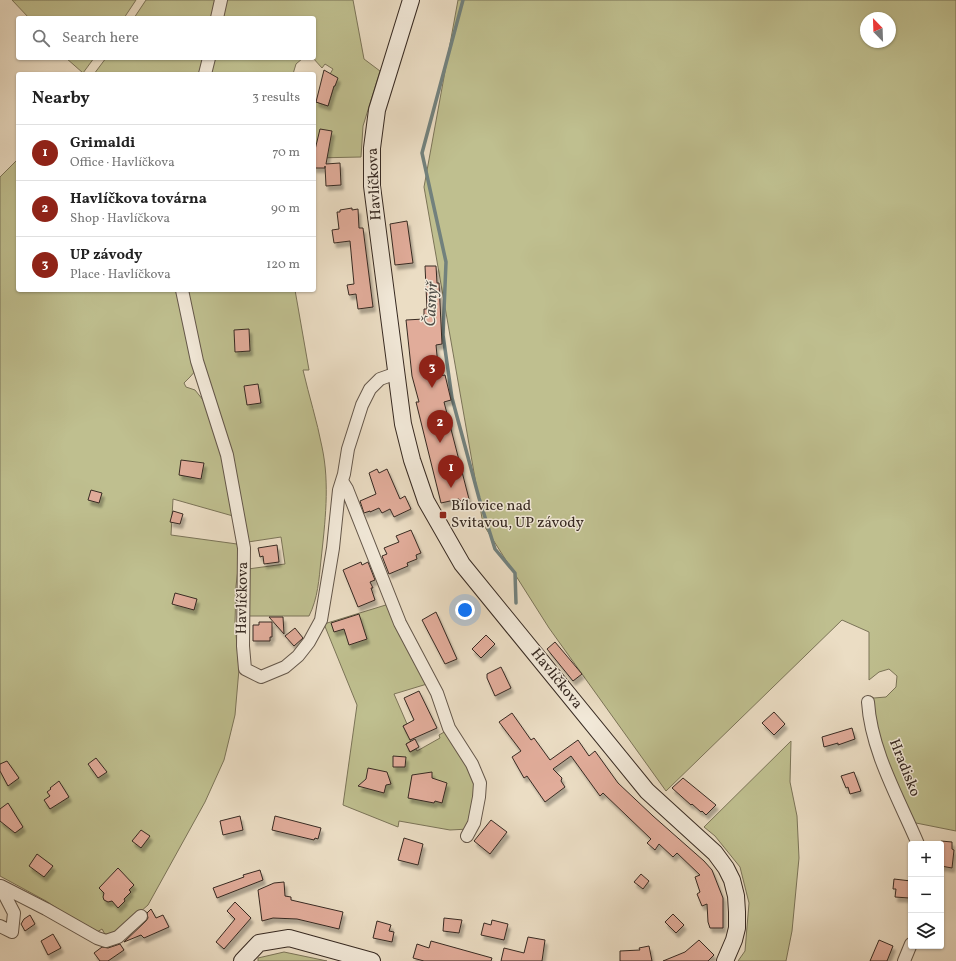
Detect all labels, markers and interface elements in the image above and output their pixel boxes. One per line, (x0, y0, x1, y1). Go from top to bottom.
north arrow (860, 12, 896, 48)
search box (16, 16, 316, 60)
icon: search (30, 27, 52, 49)
text: Search here (62, 28, 139, 49)
text: Nearby (32, 87, 90, 110)
text: 3 results (252, 89, 300, 107)
text: Grimaldi (70, 133, 135, 154)
text: 1 (42, 144, 48, 162)
text: 70 m (272, 144, 300, 162)
street label: Havlíčkova (363, 147, 387, 221)
text: Office · Havlíčkova (70, 154, 175, 172)
text: Havlíčkova továrna (70, 189, 207, 210)
text: 2 (42, 200, 48, 218)
text: 90 m (271, 200, 300, 218)
text: Shop · Havlíčkova (70, 210, 170, 228)
text: UP závody (70, 245, 143, 266)
text: 3 (42, 256, 48, 274)
text: 120 m (266, 256, 300, 274)
text: Place · Havlíčkova (70, 266, 171, 284)
water label: Časnýř (419, 279, 444, 327)
pin: 3 (419, 355, 445, 388)
pin: 2 (427, 410, 453, 443)
pin: 1 (438, 455, 464, 488)
place label: Bílovice nad Svitavou, UP závody (451, 496, 584, 534)
marker: Bílovice nad Svitavou, UP závody (438, 510, 448, 520)
street label: Havlíčkova (232, 561, 254, 635)
your location (455, 600, 475, 620)
street label: Havlíčkova (525, 644, 587, 714)
street label: Hradisko (883, 736, 925, 800)
map controls (908, 841, 944, 949)
button: + (908, 841, 944, 877)
button: − (908, 877, 944, 913)
button: layers (908, 913, 944, 949)

